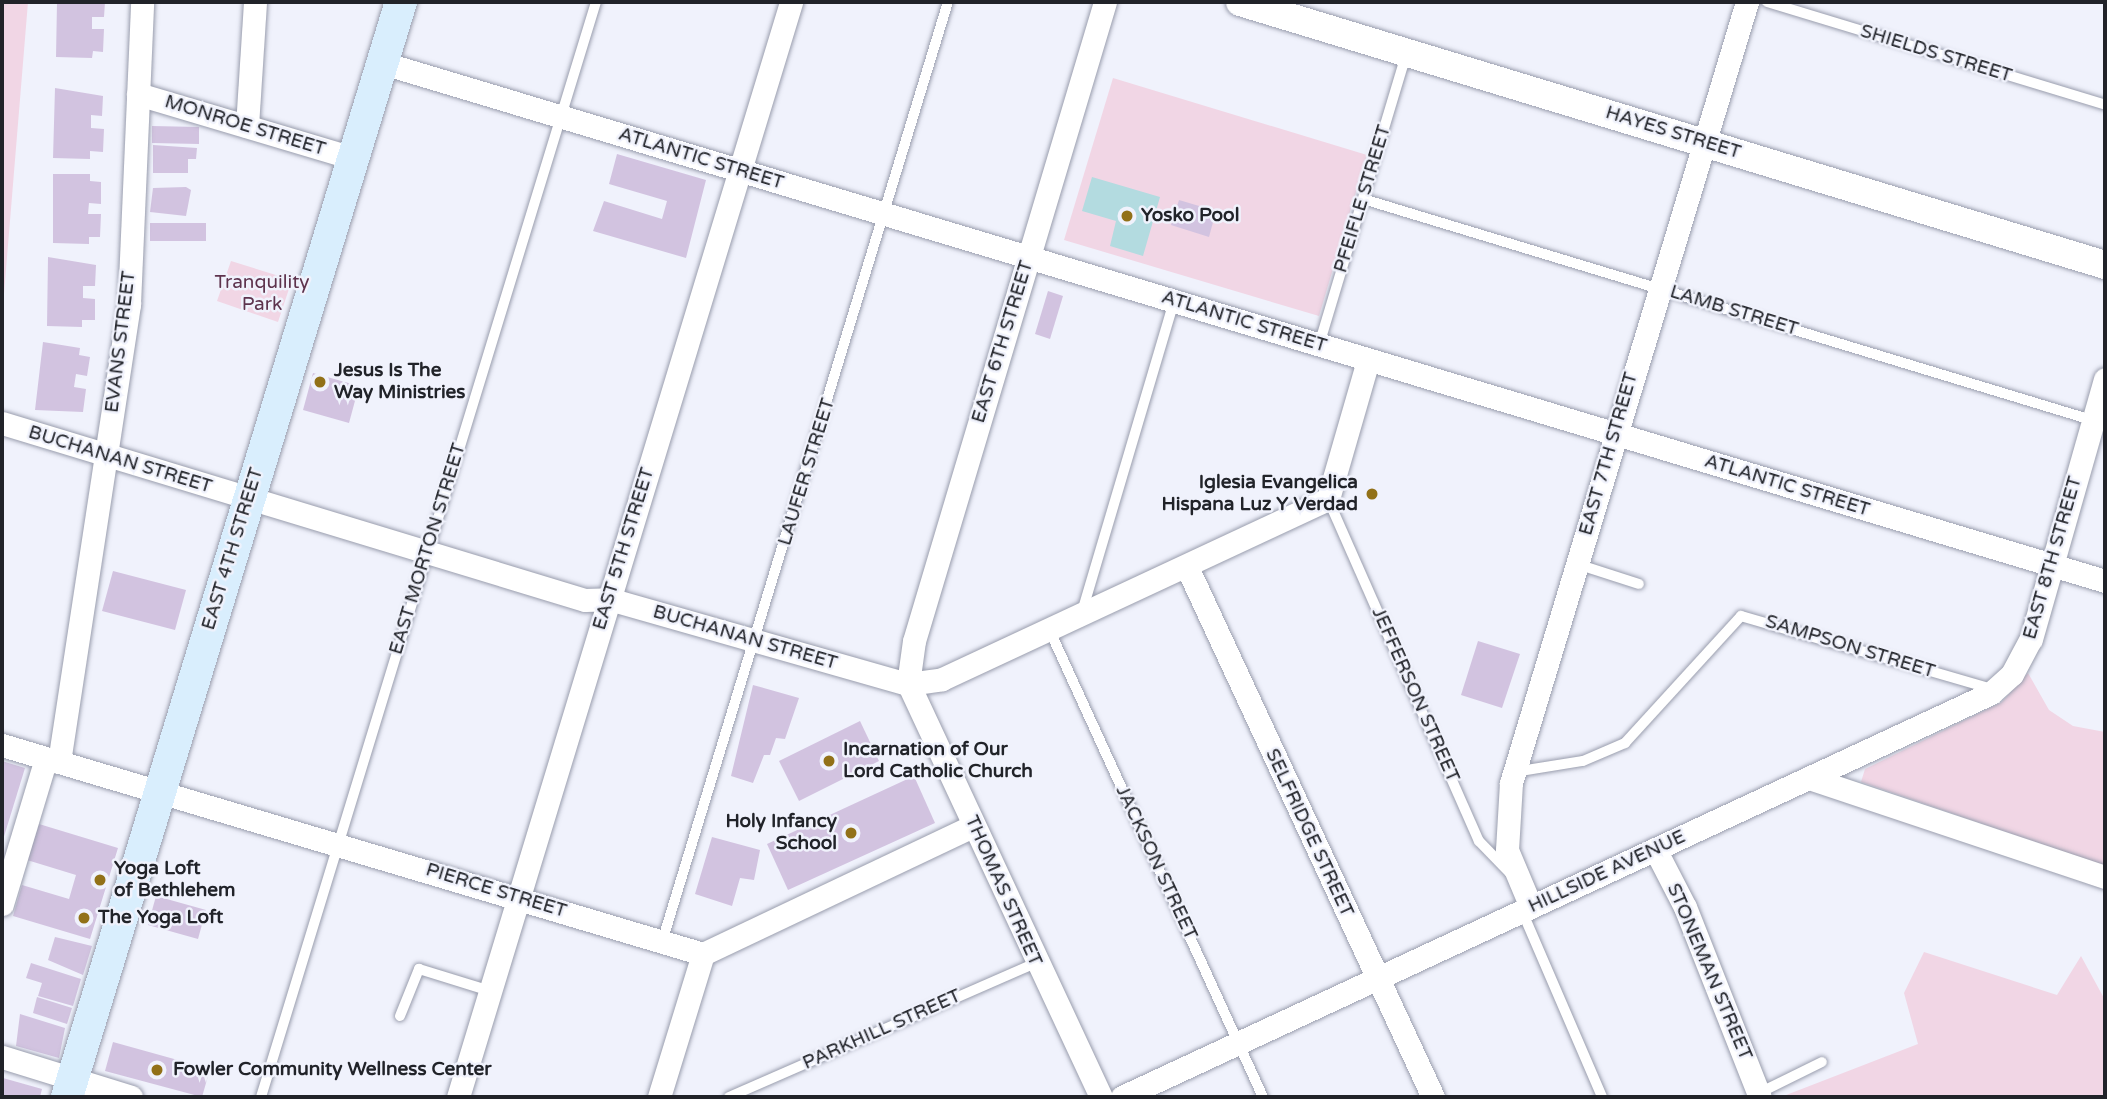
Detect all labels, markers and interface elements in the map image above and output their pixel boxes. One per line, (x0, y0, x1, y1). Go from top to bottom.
street label: SHIELDS STREET (1857, 20, 2015, 88)
street label: MONROE STREET (162, 91, 328, 161)
street label: HAYES STREET (1603, 102, 1743, 164)
street label: PFEIFLE STREET (1330, 122, 1396, 276)
street label: ATLANTIC STREET (616, 123, 786, 195)
place label: Yosko Pool (1141, 205, 1239, 227)
marker: Yosko Pool (1119, 208, 1135, 224)
street label: EAST 6TH STREET (967, 258, 1039, 426)
street label: EVANS STREET (101, 270, 141, 414)
park label: Tranquility Park (214, 272, 310, 316)
street label: LAMB STREET (1667, 281, 1801, 341)
street label: ATLANTIC STREET (1159, 286, 1329, 358)
place label: Jesus Is The Way Ministries (334, 360, 465, 404)
street label: EAST 7TH STREET (1575, 370, 1643, 538)
marker: Jesus Is The Way Ministries (312, 374, 328, 390)
street label: LAUFER STREET (774, 396, 840, 548)
street label: BUCHANAN STREET (25, 421, 215, 499)
street label: EAST MORTON STREET (385, 441, 471, 657)
street label: ATLANTIC STREET (1702, 450, 1872, 522)
street label: EAST 4TH STREET (197, 465, 269, 633)
street label: EAST 5TH STREET (588, 465, 660, 633)
place label: Iglesia Evangelica Hispana Luz Y Verdad (1162, 472, 1358, 516)
street label: EAST 8TH STREET (2019, 474, 2087, 642)
marker: Iglesia Evangelica Hispana Luz Y Verdad (1364, 486, 1380, 502)
street label: BUCHANAN STREET (650, 601, 840, 675)
street label: JEFFERSON STREET (1366, 604, 1464, 786)
street label: SAMPSON STREET (1762, 610, 1938, 684)
place label: Incarnation of Our Lord Catholic Church (843, 739, 1033, 783)
street label: SELFRIDGE STREET (1260, 745, 1358, 921)
marker: Incarnation of Our Lord Catholic Church (821, 753, 837, 769)
street label: JACKSON STREET (1110, 782, 1202, 944)
place label: Holy Infancy School (725, 811, 837, 855)
street label: THOMAS STREET (960, 812, 1046, 970)
marker: Holy Infancy School (843, 825, 859, 841)
street label: HILLSIDE AVENUE (1525, 826, 1689, 918)
place label: Yoga Loft of Bethlehem (114, 858, 236, 902)
street label: PIERCE STREET (423, 859, 569, 923)
marker: Yoga Loft of Bethlehem (92, 872, 108, 888)
street label: STONEMAN STREET (1661, 880, 1757, 1064)
place label: The Yoga Loft (98, 907, 223, 929)
marker: The Yoga Loft (76, 910, 92, 926)
street label: PARKHILL STREET (799, 985, 965, 1075)
place label: Fowler Community Wellness Center (173, 1059, 492, 1081)
marker: Fowler Community Wellness Center (147, 1060, 167, 1080)

